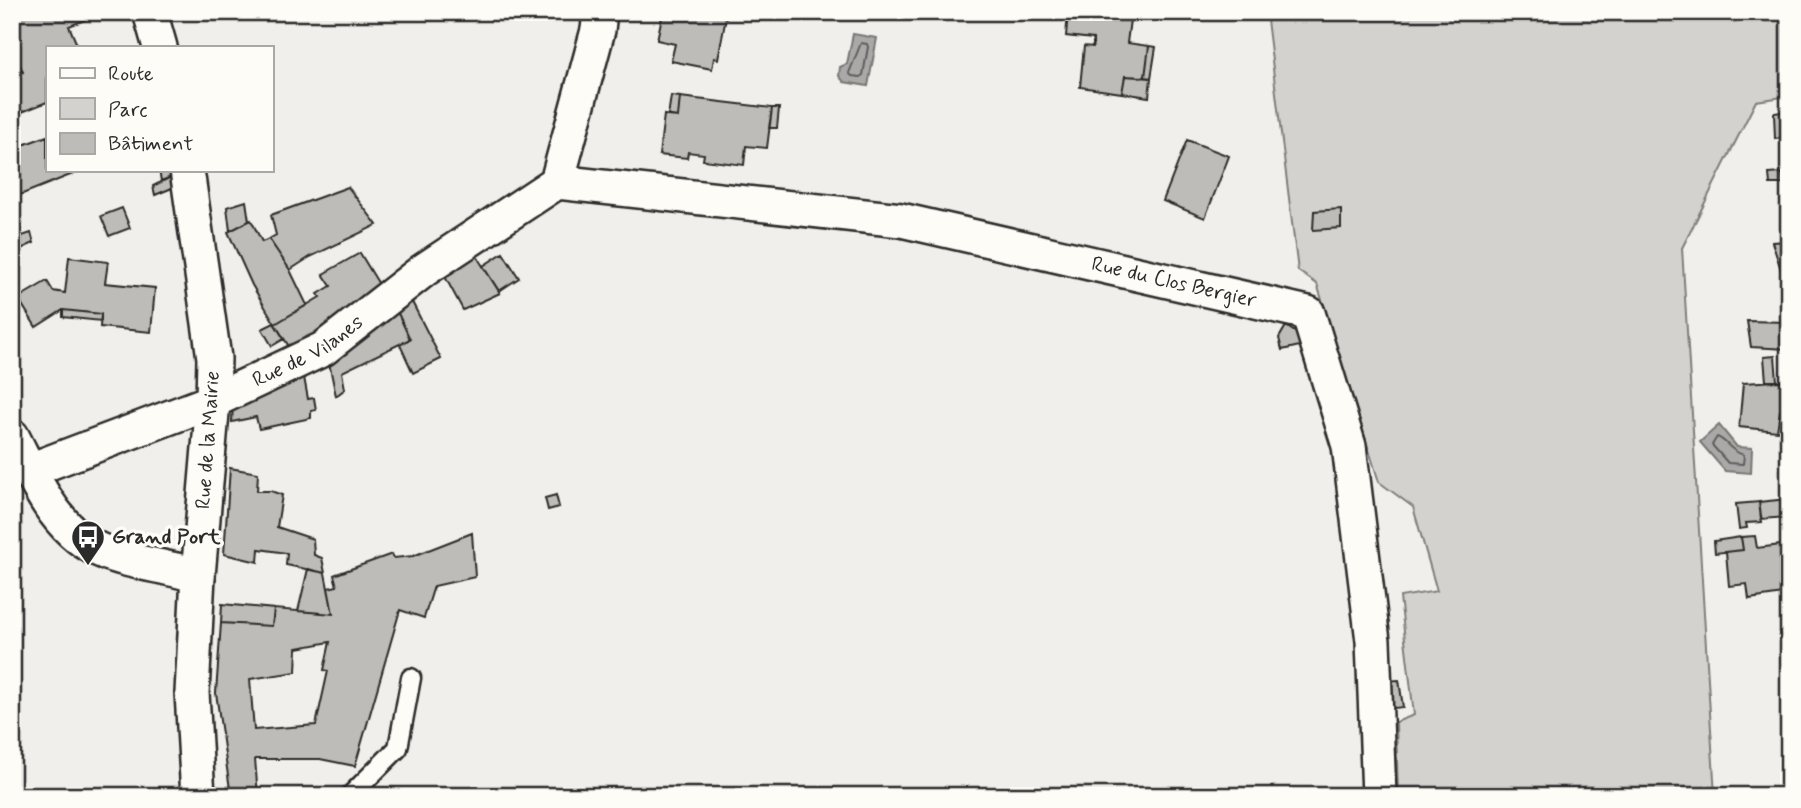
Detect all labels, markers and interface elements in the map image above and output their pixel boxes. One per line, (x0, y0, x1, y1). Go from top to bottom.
legend (46, 46, 273, 172)
text: Route (108, 60, 154, 88)
text: Parc (108, 96, 148, 124)
text: Bâtiment (108, 130, 193, 158)
street label: Rue du Clos Bergier (1089, 250, 1259, 315)
street label: Rue de Vilanes (248, 308, 369, 394)
street label: Rue de la Mairie (189, 370, 227, 510)
bus stop icon: Grand Port (69, 518, 107, 567)
place label: Grand Port (112, 523, 221, 551)

